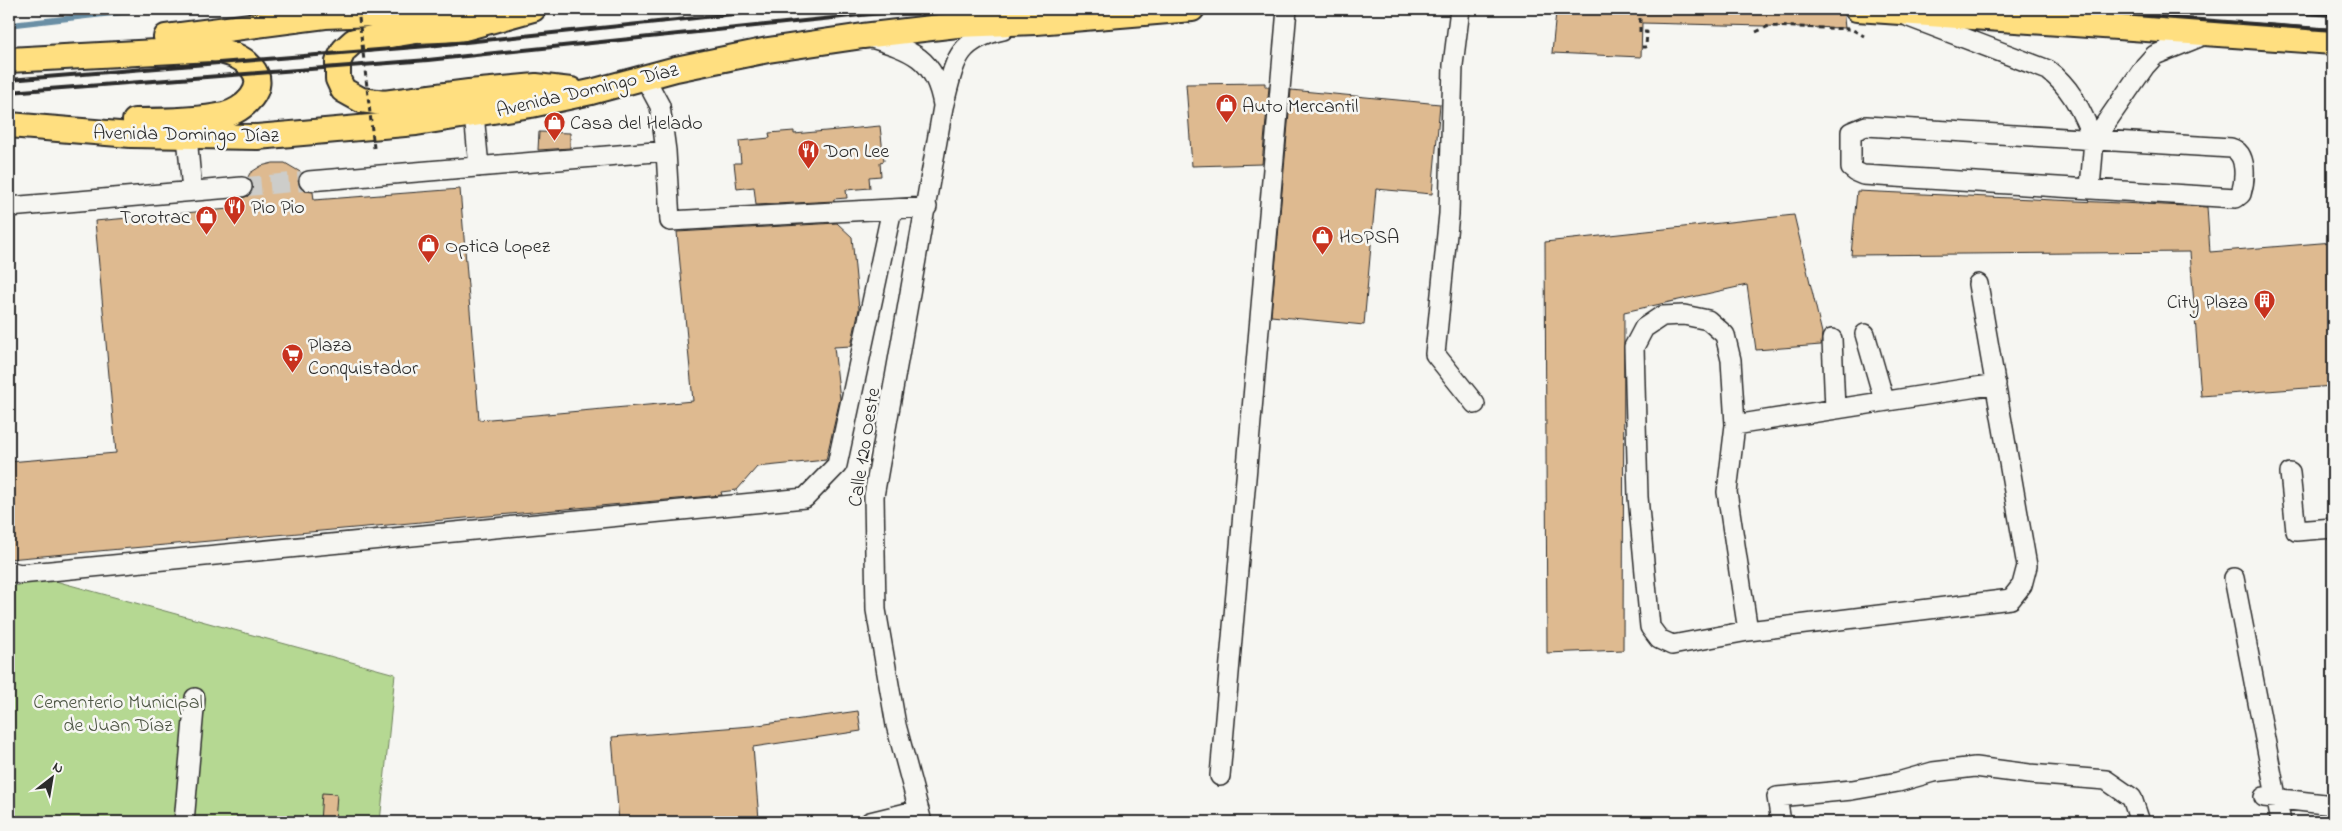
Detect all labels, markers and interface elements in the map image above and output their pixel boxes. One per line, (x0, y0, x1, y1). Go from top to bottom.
street label: Avenida Domingo Díaz (494, 56, 682, 127)
shop icon: Auto Mercantil (1214, 93, 1238, 124)
place label: Auto Mercantil (1242, 93, 1358, 122)
shop icon: Casa del Helado (542, 110, 566, 141)
place label: Casa del Helado (570, 110, 703, 139)
street label: Avenida Domingo Díaz (93, 119, 280, 153)
restaurant icon: Don Lee (796, 138, 820, 169)
place label: Don Lee (823, 138, 889, 167)
restaurant icon: Pio Pio (223, 194, 247, 225)
place label: Pio Pio (251, 194, 305, 223)
place label: Torotrac (120, 204, 190, 233)
shop icon: Torotrac (194, 204, 218, 235)
shop icon: HOPSA (1311, 224, 1335, 255)
place label: HOPSA (1339, 224, 1399, 253)
shop icon: Optica Lopez (417, 233, 441, 264)
place label: Optica Lopez (445, 233, 551, 262)
place label: City Plaza (2167, 289, 2248, 318)
building icon: City Plaza (2252, 289, 2276, 320)
place label: Plaza Conquistador (308, 332, 419, 384)
supermarket icon: Plaza Conquistador (280, 343, 304, 374)
street label: Calle 120 Oeste (842, 386, 889, 509)
park label: Cementerio Municipal de Juan Díaz (33, 689, 203, 741)
north arrow (28, 754, 78, 804)
text: N (48, 757, 67, 780)

